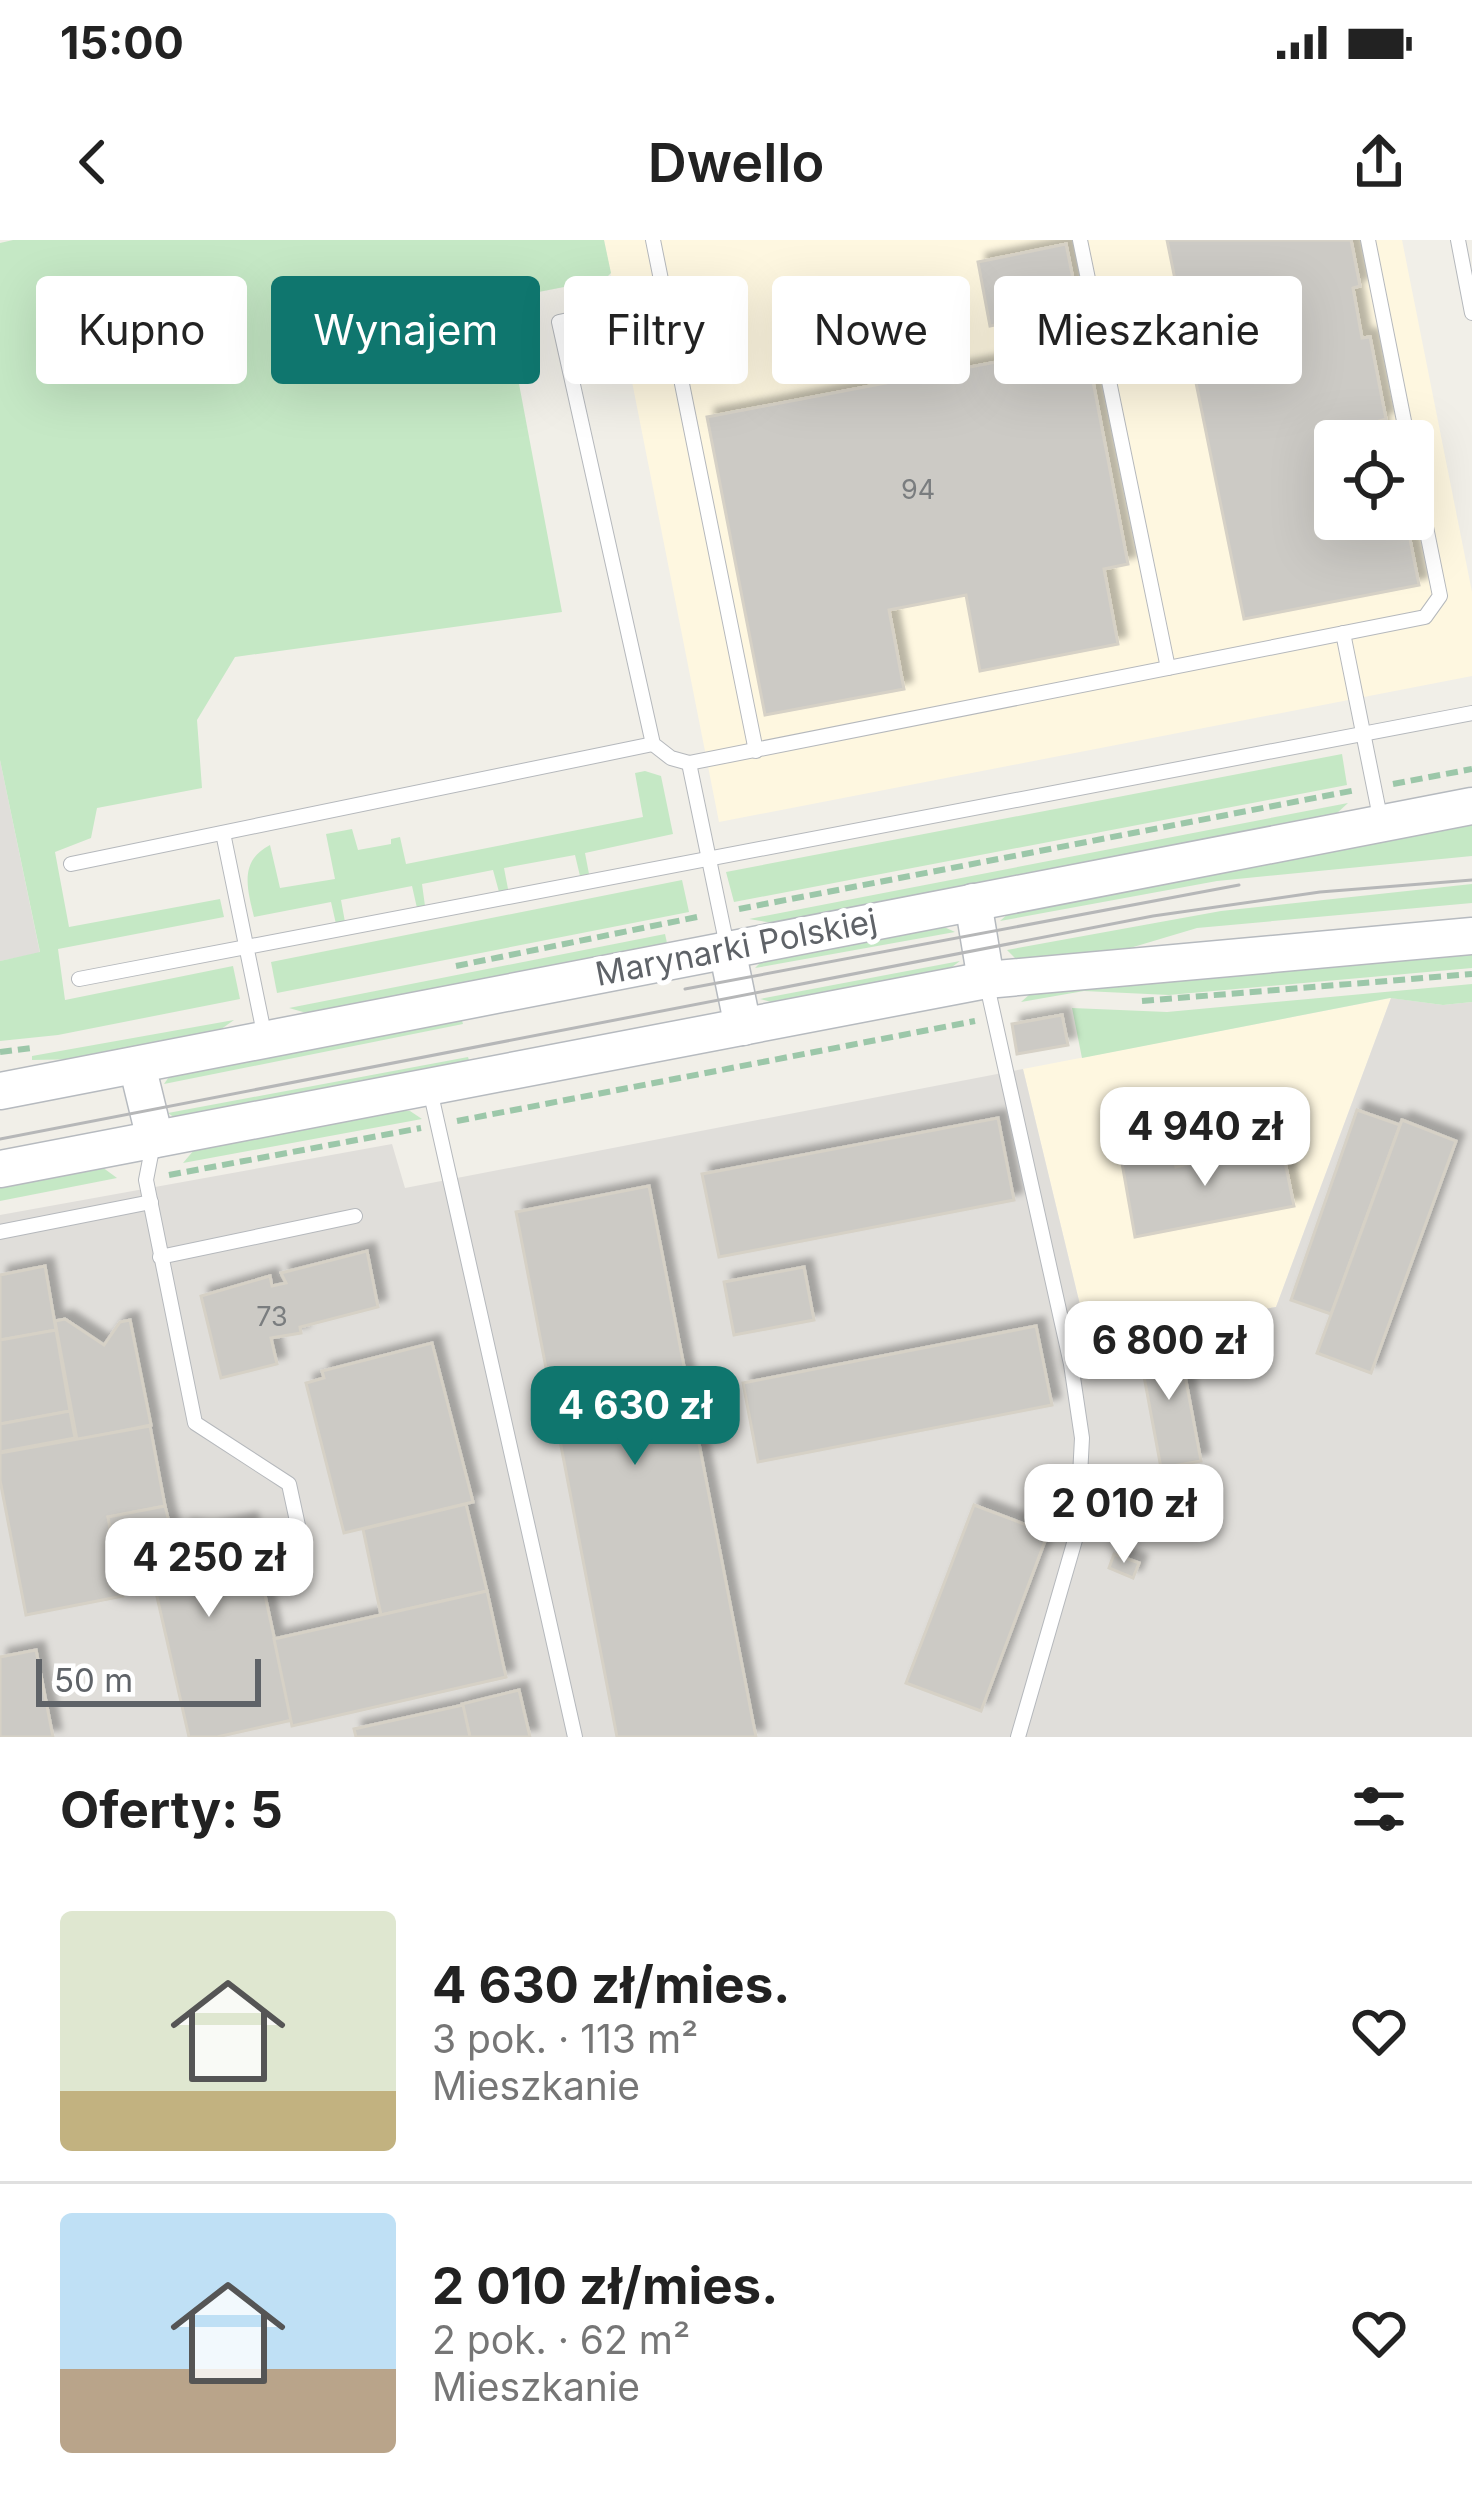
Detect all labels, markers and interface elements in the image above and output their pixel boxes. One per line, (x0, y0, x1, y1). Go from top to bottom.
text: 15:00 (60, 15, 184, 70)
icon: back (60, 129, 126, 195)
icon: share (1346, 129, 1412, 195)
text: Dwello (648, 130, 824, 195)
chip: Kupno (36, 276, 247, 384)
chip: Wynajem (271, 276, 540, 384)
chip: Filtry (564, 276, 748, 384)
chip: Nowe (772, 276, 970, 384)
chip: Mieszkanie (994, 276, 1302, 384)
map controls (1314, 420, 1434, 540)
button: locate (1314, 420, 1434, 540)
house number: 94 (901, 473, 935, 506)
street label: Marynarki Polskiej (592, 900, 880, 994)
pin: 4 940 zł (1081, 1087, 1329, 1189)
text: 4 940 zł (1127, 1102, 1283, 1149)
house number: 73 (256, 1300, 288, 1333)
pin: 6 800 zł (1045, 1301, 1293, 1403)
text: 6 800 zł (1092, 1316, 1246, 1363)
pin: 4 630 zł (511, 1366, 759, 1468)
text: 4 630 zł (558, 1381, 712, 1428)
pin: 2 010 zł (1000, 1464, 1248, 1566)
text: 2 010 zł (1051, 1479, 1197, 1526)
pin: 4 250 zł (85, 1518, 333, 1620)
text: 4 250 zł (132, 1533, 286, 1580)
scale bar (36, 1653, 261, 1706)
text: 50 m (54, 1660, 133, 1700)
icon: filters (1346, 1776, 1412, 1842)
text: Oferty: 5 (60, 1779, 283, 1840)
text: 4 630 zł/mies. (432, 1954, 790, 2015)
icon: home (156, 1959, 300, 2103)
icon: heart (1346, 1998, 1412, 2064)
text: 3 pok. · 113 m² (432, 2015, 698, 2062)
text: Mieszkanie (432, 2062, 640, 2109)
text: 2 010 zł/mies. (432, 2255, 778, 2316)
icon: home (156, 2261, 300, 2405)
icon: heart (1346, 2300, 1412, 2366)
text: 2 pok. · 62 m² (432, 2316, 690, 2363)
text: Mieszkanie (432, 2363, 640, 2410)

